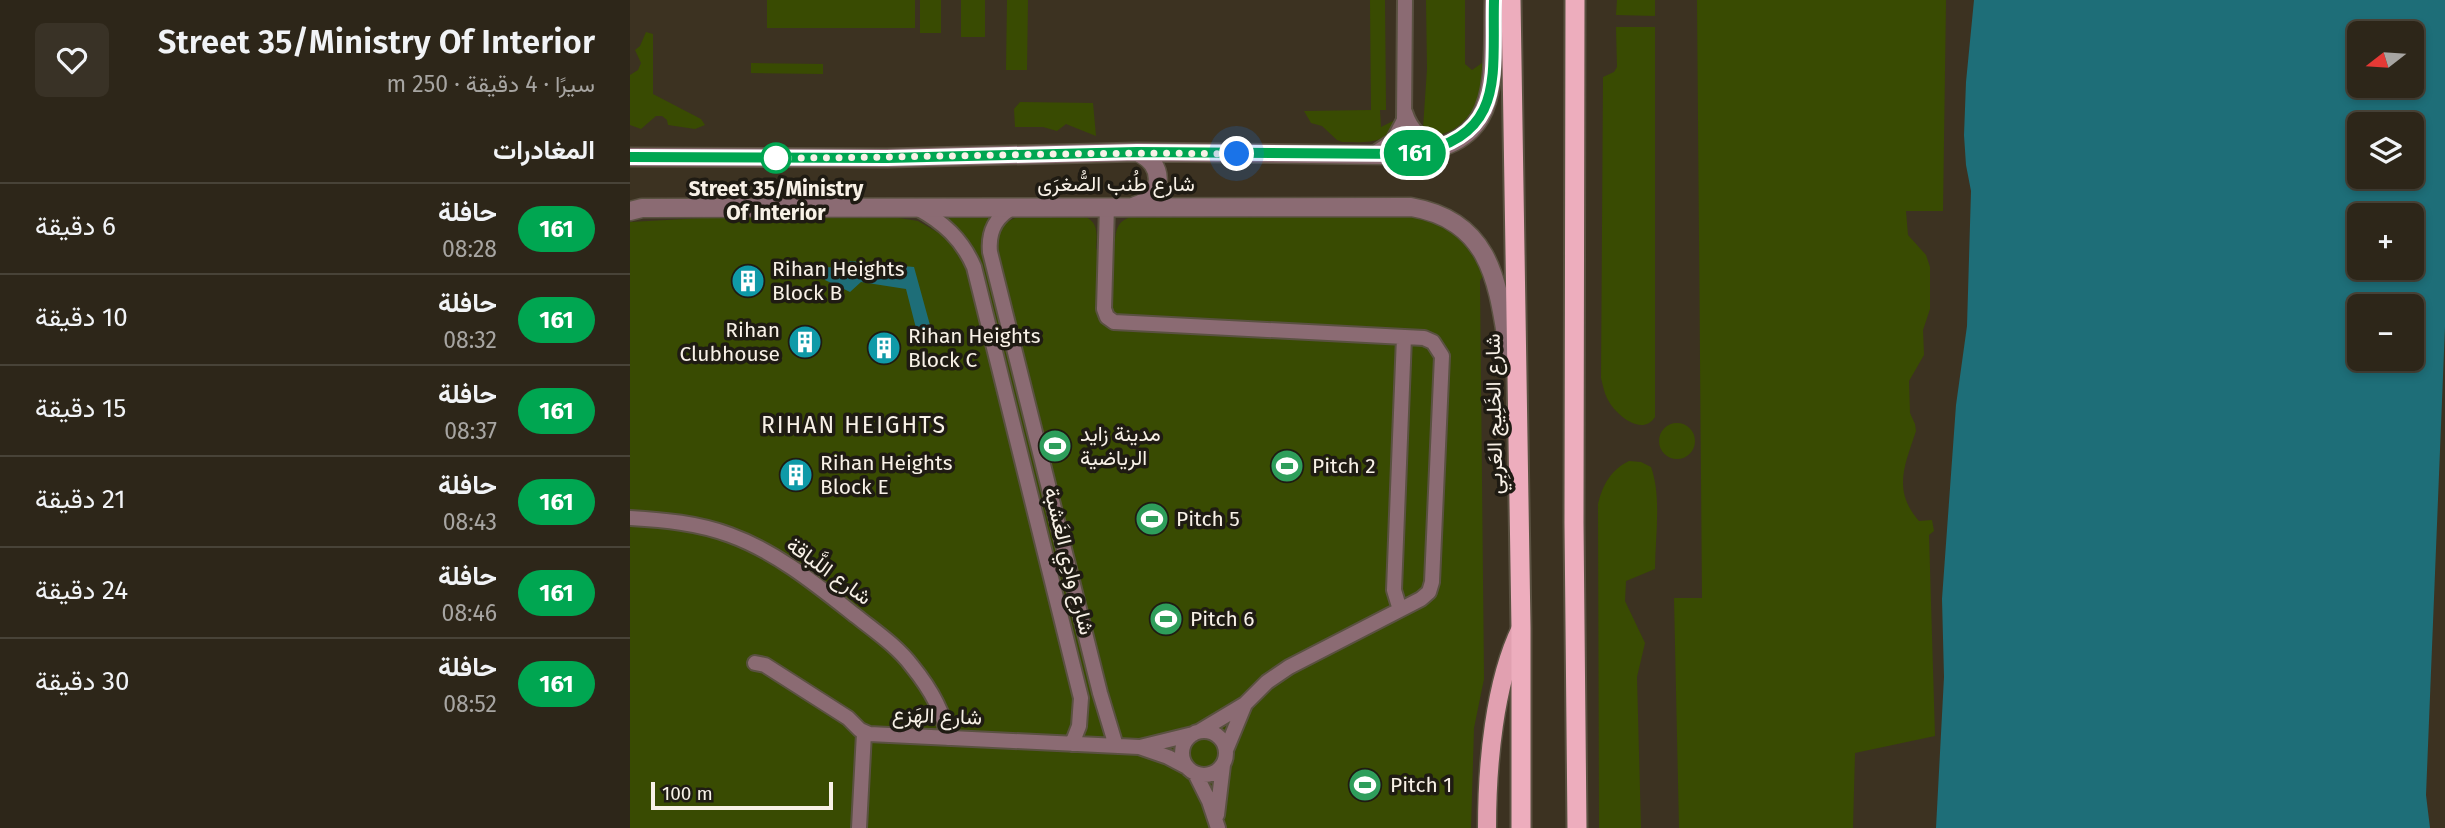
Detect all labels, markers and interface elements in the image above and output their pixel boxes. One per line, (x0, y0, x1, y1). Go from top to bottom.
north arrow (2347, 21, 2424, 98)
map controls (2347, 21, 2424, 371)
text: Street 35/Ministry Of Interior (158, 22, 595, 62)
button: heart (35, 23, 109, 97)
text: سيرًا · 4 دقيقة · 250 m (387, 70, 595, 98)
button: layers (2347, 112, 2424, 189)
line badge: 161 (1375, 130, 1455, 176)
text: المغادرات (493, 135, 595, 166)
your location (1219, 136, 1254, 171)
text: 161 (1398, 139, 1432, 167)
marker: Street 35/Ministry Of Interior (761, 143, 791, 173)
street label: شارع طُنب الصُّغرَى (1037, 170, 1195, 198)
place label: Street 35/Ministry Of Interior (689, 176, 864, 226)
text: حافلة (438, 197, 497, 228)
button: + (2347, 203, 2424, 280)
text: 6 دقيقة (35, 211, 116, 242)
text: 161 (539, 215, 574, 243)
text: 08:28 (442, 235, 497, 263)
place label: Rihan Heights Block B (772, 256, 905, 306)
building icon: Rihan Heights Block B (729, 262, 767, 300)
text: حافلة (438, 288, 497, 319)
button: − (2347, 294, 2424, 371)
text: 10 دقيقة (35, 302, 128, 333)
text: 161 (539, 306, 574, 334)
place label: Rihan Clubhouse (680, 317, 780, 367)
building icon: Rihan Clubhouse (786, 323, 824, 361)
place label: Rihan Heights Block C (908, 323, 1041, 373)
text: 08:32 (443, 326, 497, 354)
building icon: Rihan Heights Block C (865, 329, 903, 367)
street label: شارع الخَلِيج العَربِي (1480, 333, 1512, 495)
text: حافلة (438, 379, 497, 410)
text: 15 دقيقة (35, 393, 126, 424)
text: 161 (539, 397, 574, 425)
district label: RIHAN HEIGHTS (761, 411, 947, 439)
text: 08:37 (444, 417, 497, 445)
place label: مدينة زايد الرياضية (1080, 421, 1161, 471)
sports icon: مدينة زايد الرياضية (1036, 427, 1074, 465)
sports icon: Pitch 2 (1268, 447, 1306, 485)
place label: Rihan Heights Block E (820, 450, 953, 500)
place label: Pitch 2 (1312, 453, 1376, 479)
building icon: Rihan Heights Block E (777, 456, 815, 494)
text: حافلة (438, 470, 497, 501)
text: 21 دقيقة (35, 484, 126, 515)
street label: شارع وادِي الغَشبة (1034, 484, 1100, 639)
text: 161 (539, 488, 574, 516)
sports icon: Pitch 5 (1133, 500, 1171, 538)
place label: Pitch 5 (1176, 506, 1240, 532)
text: 08:43 (443, 508, 497, 536)
street label: شارع اللَّباقة (781, 529, 878, 611)
text: حافلة (438, 561, 497, 592)
text: 24 دقيقة (35, 575, 128, 606)
text: 161 (539, 579, 574, 607)
text: 08:46 (442, 599, 497, 627)
sports icon: Pitch 6 (1147, 600, 1185, 638)
place label: Pitch 6 (1190, 606, 1255, 632)
text: حافلة (438, 652, 497, 683)
text: 30 دقيقة (35, 666, 130, 697)
text: 161 (539, 670, 574, 698)
text: 08:52 (443, 690, 497, 718)
street label: شارع الهَزع (891, 701, 983, 732)
sports icon: Pitch 1 (1346, 766, 1384, 804)
place label: Pitch 1 (1390, 772, 1452, 798)
scale bar (651, 779, 833, 811)
text: 100 m (662, 782, 713, 805)

